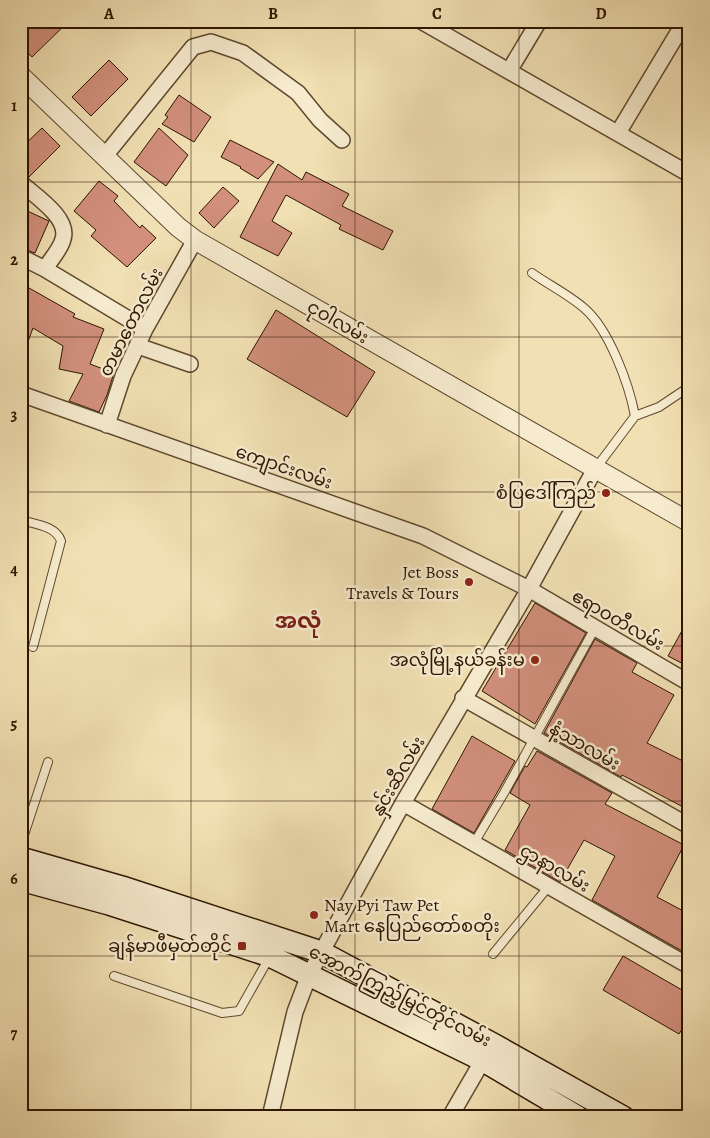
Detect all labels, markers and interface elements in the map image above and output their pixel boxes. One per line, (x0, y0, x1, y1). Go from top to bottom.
text: A (103, 3, 115, 25)
text: B (268, 3, 278, 25)
text: C (432, 3, 442, 25)
text: D (595, 3, 607, 25)
text: 1 (11, 95, 17, 117)
text: 2 (10, 249, 18, 271)
street label: တမာတောလမ်း (92, 263, 169, 380)
street label: ငုဝါလမ်း (301, 294, 374, 352)
text: 3 (11, 404, 18, 426)
street label: ကျောင်းလမ်း (231, 438, 336, 498)
place label: စံပြဒေါ်ကြည် (496, 480, 596, 508)
marker: စံပြဒေါ်ကြည် (600, 487, 612, 499)
text: 4 (10, 559, 18, 581)
place label: Jet Boss Travels & Tours (346, 560, 459, 605)
marker: Jet Boss Travels & Tours (463, 576, 475, 588)
street label: ဧရာဝတီလမ်း (566, 582, 670, 659)
district label: အလုံ (275, 606, 321, 638)
place label: အလုံမြို့နယ်ခန်းမ (389, 646, 525, 675)
marker: အလုံမြို့နယ်ခန်းမ (529, 654, 541, 666)
text: 5 (11, 713, 18, 735)
street label: နံ့သာလမ်း (544, 715, 625, 778)
street label: နှင်းဆီလမ်း (364, 731, 433, 822)
street label: ဌာနာလမ်း (514, 837, 595, 900)
text: 6 (10, 868, 18, 890)
place label: Nay Pyi Taw Pet Mart နေပြည်တော်စတိုး (324, 893, 500, 941)
marker: Nay Pyi Taw Pet Mart နေပြည်တော်စတိုး (308, 909, 320, 921)
place label: ချန်မာဖီမှတ်တိုင် (108, 932, 232, 961)
street label: အောက်ကြည့်မြင်တိုင်လမ်း (303, 938, 496, 1055)
marker: ချန်မာဖီမှတ်တိုင် (236, 940, 248, 952)
text: 7 (11, 1023, 18, 1045)

